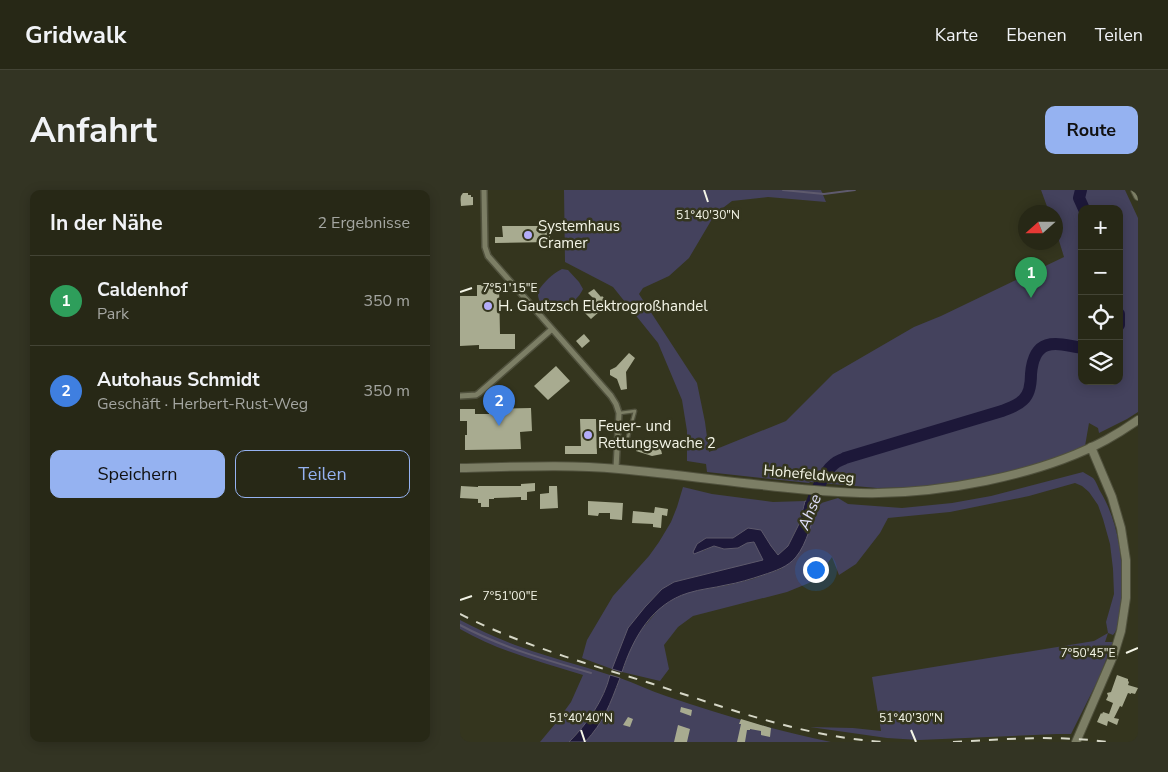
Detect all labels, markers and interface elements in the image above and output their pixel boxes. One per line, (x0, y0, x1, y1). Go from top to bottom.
text: Gridwalk (25, 19, 126, 51)
text: Karte (935, 23, 978, 47)
text: Ebenen (1006, 23, 1067, 47)
text: Teilen (1095, 23, 1143, 47)
button: Route (1045, 106, 1138, 154)
text: Anfahrt (30, 107, 157, 154)
north arrow (1018, 205, 1063, 250)
map controls (1078, 205, 1123, 385)
button: + (1078, 205, 1123, 250)
text: 51°40'30"N (676, 207, 740, 223)
text: In der Nähe (50, 209, 163, 237)
text: 2 Ergebnisse (317, 212, 410, 234)
place label: Systemhaus Cramer (538, 216, 620, 253)
marker: Systemhaus Cramer (522, 229, 534, 241)
button: − (1078, 250, 1123, 295)
pin: 1 (1015, 257, 1047, 298)
text: Caldenhof (97, 277, 188, 303)
text: 7°51'15"E (483, 280, 537, 296)
text: 1 (61, 290, 71, 312)
text: 350 m (363, 290, 410, 312)
button: locate (1078, 295, 1123, 340)
place label: H. Gautzsch Elektrogroßhandel (498, 296, 708, 316)
marker: H. Gautzsch Elektrogroßhandel (482, 300, 494, 312)
text: Park (97, 303, 129, 325)
button: layers (1078, 340, 1123, 385)
text: Autohaus Schmidt (97, 367, 259, 393)
text: 2 (61, 380, 71, 402)
text: 350 m (363, 380, 410, 402)
pin: 2 (483, 385, 515, 426)
text: Geschäft · Herbert-Rust-Weg (97, 393, 308, 415)
place label: Feuer- und Rettungswache 2 (598, 416, 716, 453)
marker: Feuer- und Rettungswache 2 (582, 429, 594, 441)
button: Speichern (50, 450, 225, 498)
button: Teilen (235, 450, 410, 498)
street label: Hohefeldweg (763, 460, 855, 488)
water label: Ahse (793, 490, 827, 534)
your location (803, 557, 829, 583)
text: 7°51'00"E (483, 588, 537, 604)
text: 7°50'45"E (1061, 645, 1115, 661)
text: 51°40'40"N (549, 710, 613, 726)
text: 51°40'30"N (879, 710, 943, 726)

